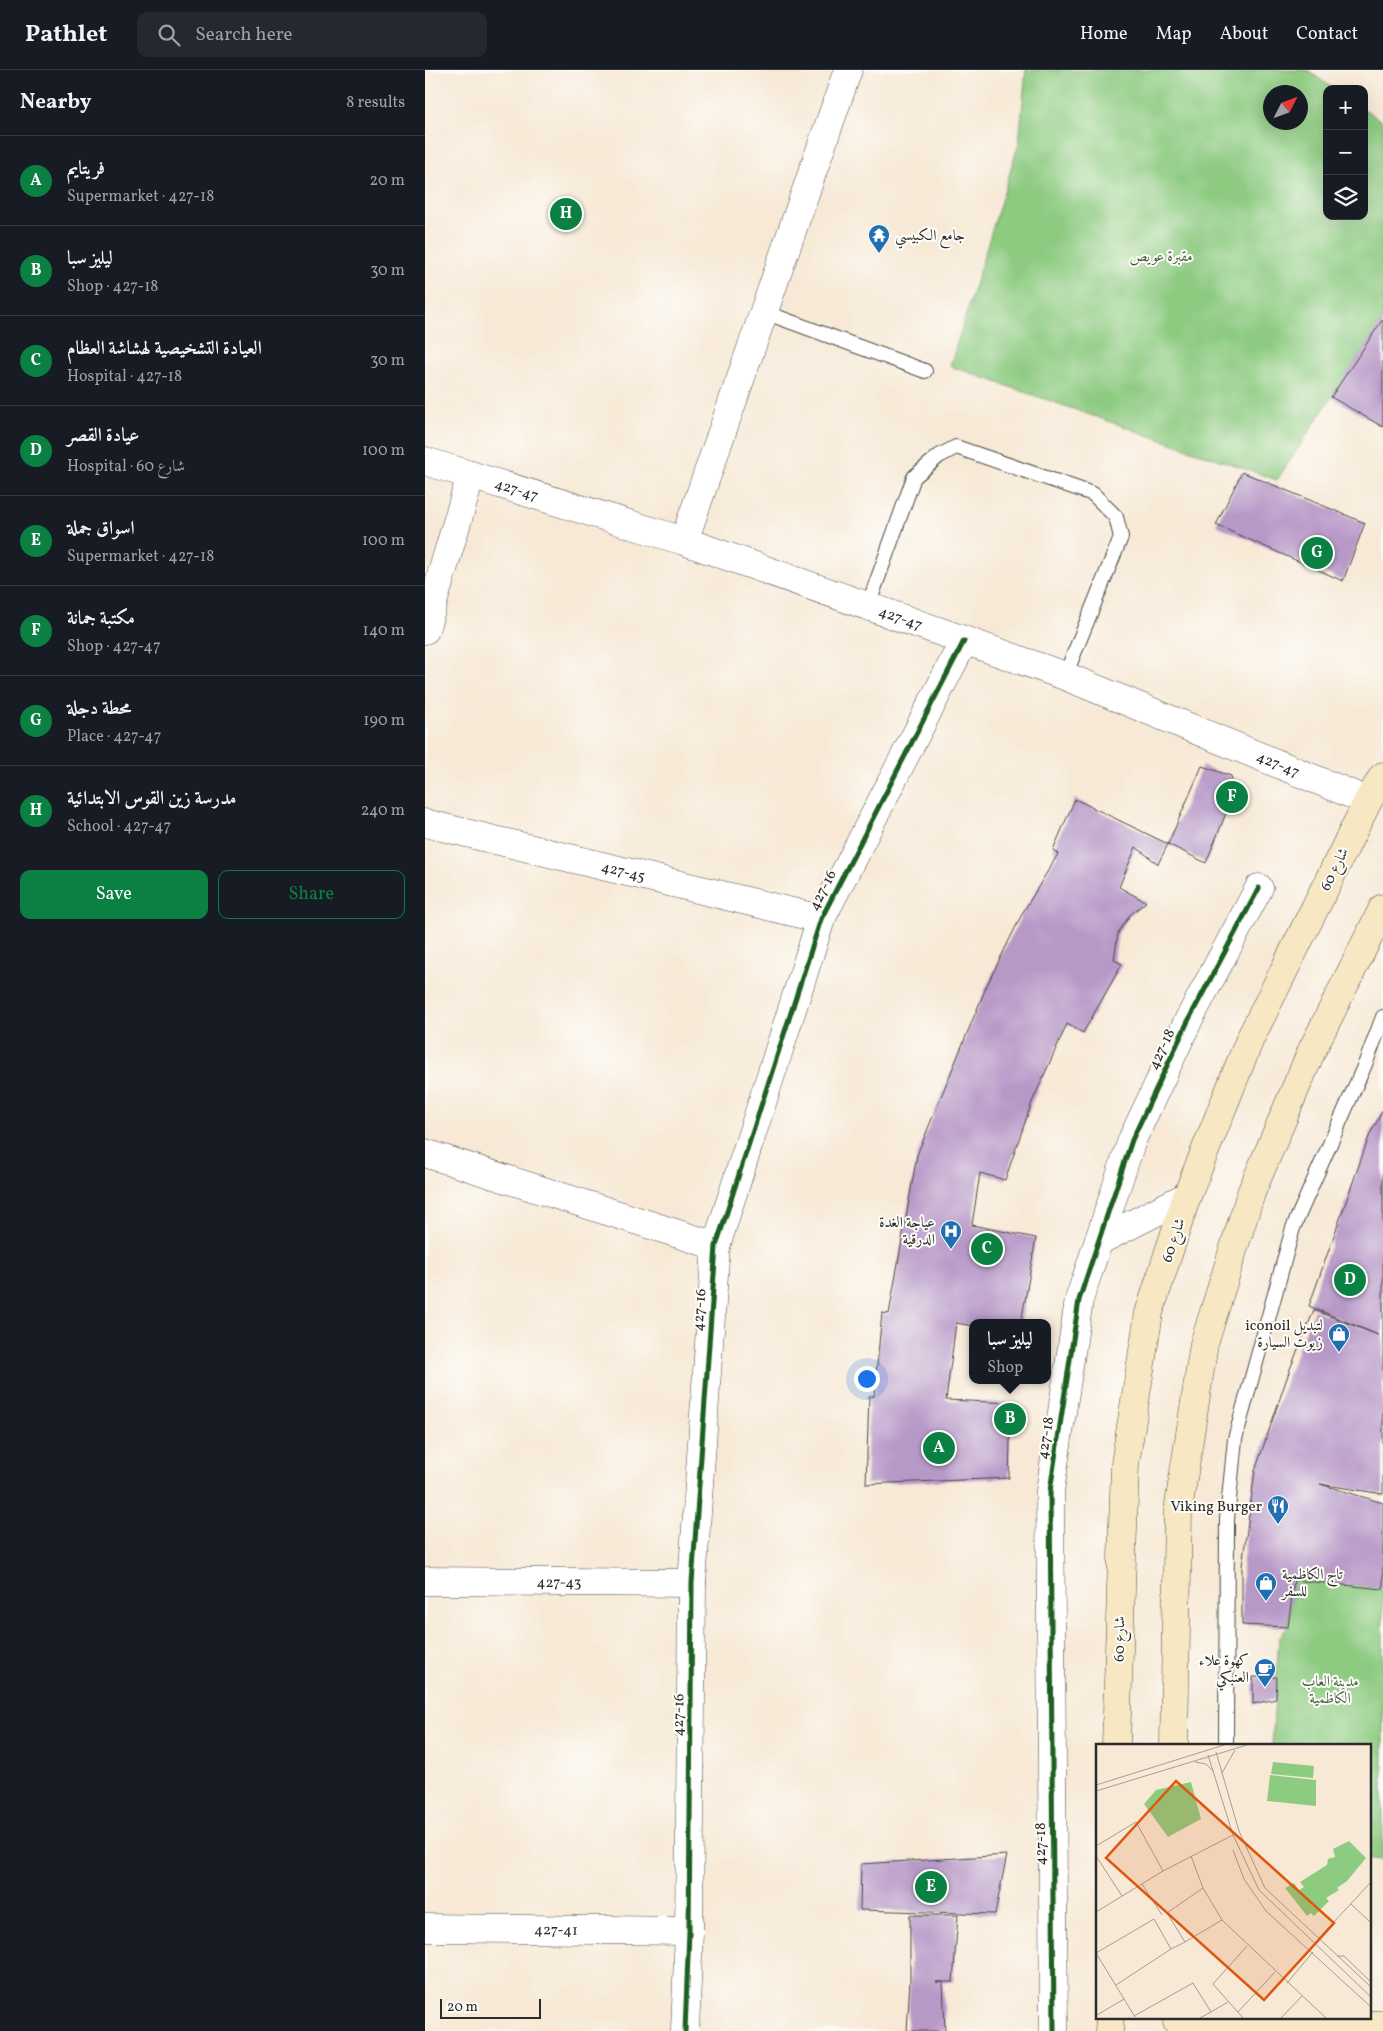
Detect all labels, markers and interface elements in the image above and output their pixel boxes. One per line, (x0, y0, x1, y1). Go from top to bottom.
search box (137, 12, 487, 57)
text: Pathlet (25, 18, 107, 52)
icon: search (155, 21, 183, 49)
text: Search here (195, 22, 293, 48)
text: Home (1080, 22, 1128, 47)
text: Map (1156, 22, 1192, 47)
text: About (1220, 22, 1268, 47)
text: Contact (1296, 22, 1358, 47)
north arrow (1263, 85, 1308, 130)
map controls (1323, 85, 1368, 220)
button: + (1323, 85, 1368, 130)
text: Nearby (20, 88, 91, 117)
text: 8 results (346, 92, 405, 114)
button: − (1323, 130, 1368, 175)
text: فريتايم (67, 156, 105, 182)
text: A (30, 170, 42, 192)
text: 20 m (370, 170, 405, 192)
button: layers (1323, 175, 1368, 220)
text: Supermarket · 427-18 (67, 186, 214, 208)
pin: H (550, 195, 582, 233)
temple icon: جامع الكبيسي (867, 223, 891, 254)
place label: جامع الكبيسي (895, 226, 965, 249)
text: ليليز سبا (67, 246, 113, 272)
park label: مقبرة عويص (1129, 247, 1193, 268)
text: B (31, 260, 41, 282)
text: 30 m (370, 260, 405, 282)
text: Shop · 427-18 (67, 276, 159, 298)
text: العيادة التشخيصية لهشاشة العظام (67, 336, 262, 362)
text: C (31, 350, 41, 372)
text: 30 m (370, 350, 405, 372)
text: Hospital · 427-18 (67, 366, 182, 388)
text: عيادة القصر (67, 423, 139, 449)
text: D (30, 440, 42, 462)
text: 100 m (362, 440, 405, 462)
text: Hospital · شارع 60 (67, 456, 185, 478)
street label: 427-47 (492, 474, 541, 507)
text: اسواق جملة (67, 516, 135, 542)
text: E (31, 530, 41, 552)
text: 100 m (362, 530, 405, 552)
pin: G (1301, 534, 1333, 572)
text: Supermarket · 427-18 (67, 546, 214, 568)
street label: 427-47 (875, 602, 925, 637)
text: مكتبة جمانة (67, 606, 135, 632)
text: F (31, 620, 41, 642)
text: 140 m (363, 620, 405, 642)
text: Shop · 427-47 (67, 636, 161, 658)
text: محطة دجلة (67, 696, 131, 722)
text: G (30, 710, 42, 732)
text: 190 m (363, 710, 405, 732)
text: Place · 427-47 (67, 726, 161, 748)
street label: 427-47 (1253, 747, 1303, 784)
pin: F (1216, 778, 1248, 816)
text: مدرسة زين القوس الابتدائية (67, 786, 237, 812)
text: H (30, 800, 42, 822)
text: 240 m (361, 800, 405, 822)
text: School · 427-47 (67, 816, 171, 838)
street label: شارع 60 (1316, 845, 1356, 895)
street label: 427-45 (599, 857, 647, 888)
street label: 427-16 (804, 867, 842, 915)
button: Save (20, 870, 208, 919)
button: Share (218, 870, 405, 919)
street label: 427-18 (1144, 1026, 1181, 1074)
place label: عياجة الغدة الدرقية (879, 1213, 935, 1251)
street label: شارع 60 (1157, 1216, 1192, 1266)
hospital icon: عياجة الغدة الدرقية (939, 1219, 963, 1250)
pin: C (971, 1230, 1003, 1268)
pin: D (1334, 1261, 1366, 1299)
street label: 427-16 (689, 1288, 712, 1332)
place label: iconoil لتبديل زيوت السيارة (1245, 1316, 1323, 1354)
popup (969, 1319, 1051, 1384)
shop icon: iconoil لتبديل زيوت السيارة (1327, 1322, 1351, 1353)
text: ليليز سبا (987, 1327, 1033, 1353)
text: Shop (987, 1357, 1023, 1379)
your location (854, 1366, 880, 1392)
pin: B (994, 1400, 1026, 1438)
street label: 427-18 (1033, 1415, 1060, 1461)
pin: A (923, 1429, 955, 1467)
restaurant icon: Viking Burger (1266, 1494, 1290, 1525)
place label: Viking Burger (1170, 1497, 1262, 1518)
place label: تاج الكاظمية للسفر (1280, 1565, 1343, 1603)
shop icon: تاج الكاظمية للسفر (1254, 1571, 1278, 1602)
street label: 427-43 (536, 1573, 582, 1594)
street label: شارع 60 (1110, 1616, 1132, 1662)
place label: كهوة علاء العنبكي (1199, 1651, 1249, 1691)
cafe icon: كهوة علاء العنبكي (1253, 1657, 1277, 1688)
park label: مدينة العاب الكاظمية (1301, 1672, 1359, 1710)
street label: 427-16 (669, 1693, 690, 1737)
inset map (1096, 1744, 1371, 2018)
street label: 427-18 (1031, 1822, 1052, 1866)
pin: E (915, 1868, 947, 1906)
street label: 427-41 (534, 1920, 578, 1942)
scale bar (440, 1996, 541, 2019)
text: 20 m (447, 1998, 478, 2017)

